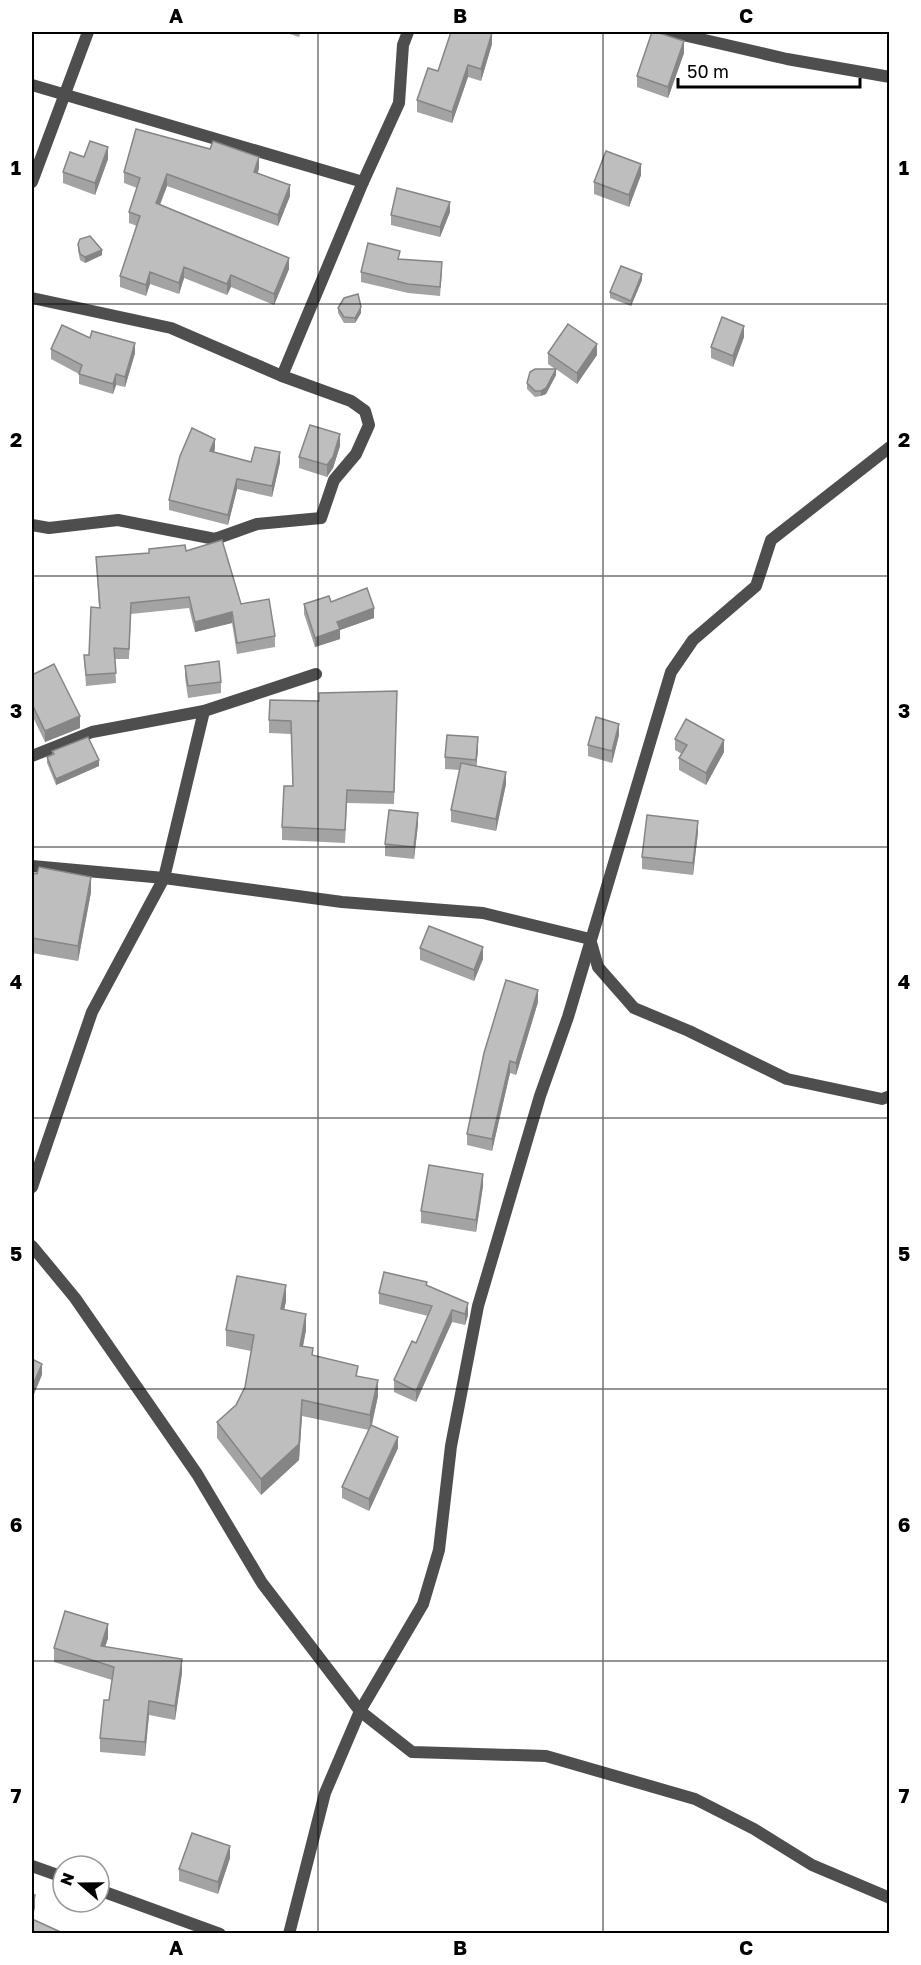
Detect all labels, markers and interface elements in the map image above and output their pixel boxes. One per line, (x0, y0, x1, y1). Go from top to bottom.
text: A (169, 3, 183, 27)
text: B (453, 3, 467, 27)
text: C (739, 3, 753, 27)
scale bar (678, 51, 860, 89)
text: 50 m (687, 60, 729, 82)
text: 1 (11, 155, 21, 179)
text: 1 (899, 155, 909, 179)
text: 2 (10, 427, 22, 451)
text: 2 (898, 427, 910, 451)
text: 3 (10, 698, 22, 722)
text: 3 (898, 698, 910, 722)
text: 4 (10, 969, 22, 993)
text: 4 (898, 969, 910, 993)
text: 5 (10, 1241, 22, 1265)
text: 5 (898, 1241, 910, 1265)
text: 6 (10, 1512, 22, 1536)
text: 6 (898, 1512, 910, 1536)
text: 7 (11, 1783, 22, 1807)
text: 7 (899, 1783, 910, 1807)
north arrow (51, 1854, 111, 1914)
text: N (55, 1870, 78, 1888)
text: A (169, 1935, 183, 1959)
text: B (453, 1935, 467, 1959)
text: C (739, 1935, 753, 1959)

